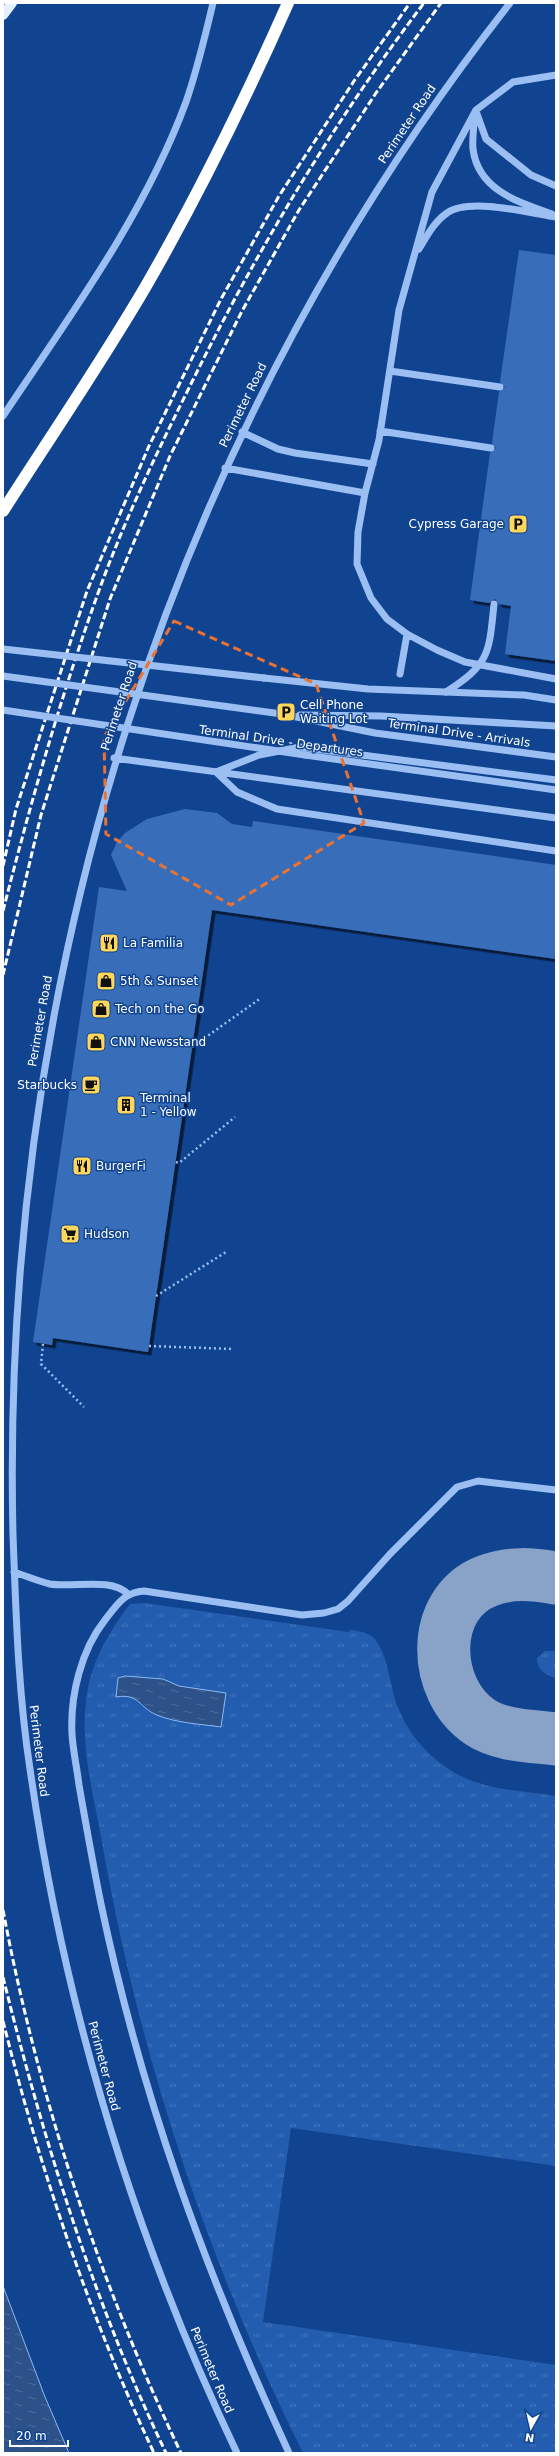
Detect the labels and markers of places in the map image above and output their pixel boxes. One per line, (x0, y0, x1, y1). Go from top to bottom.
parking icon: Cypress Garage (507, 513, 529, 535)
place label: Cypress Garage (409, 517, 504, 531)
place label: Cell Phone Waiting Lot (300, 698, 368, 726)
parking icon: Cell Phone Waiting Lot (275, 701, 297, 723)
restaurant icon: La Familia (98, 932, 120, 954)
place label: La Familia (123, 936, 183, 950)
shop icon: 5th & Sunset (95, 970, 117, 992)
place label: 5th & Sunset (120, 974, 198, 988)
shop icon: Tech on the Go (90, 998, 112, 1020)
place label: Tech on the Go (114, 1002, 205, 1016)
shop icon: CNN Newsstand (85, 1031, 107, 1053)
place label: CNN Newsstand (110, 1035, 206, 1049)
cafe icon: Starbucks (80, 1074, 102, 1096)
place label: Starbucks (17, 1078, 77, 1092)
place label: Terminal 1 - Yellow (139, 1091, 197, 1119)
building icon: Terminal 1 - Yellow (115, 1094, 137, 1116)
restaurant icon: BurgerFi (71, 1155, 93, 1177)
place label: BurgerFi (96, 1159, 146, 1173)
supermarket icon: Hudson (59, 1223, 81, 1245)
place label: Hudson (84, 1227, 129, 1241)

